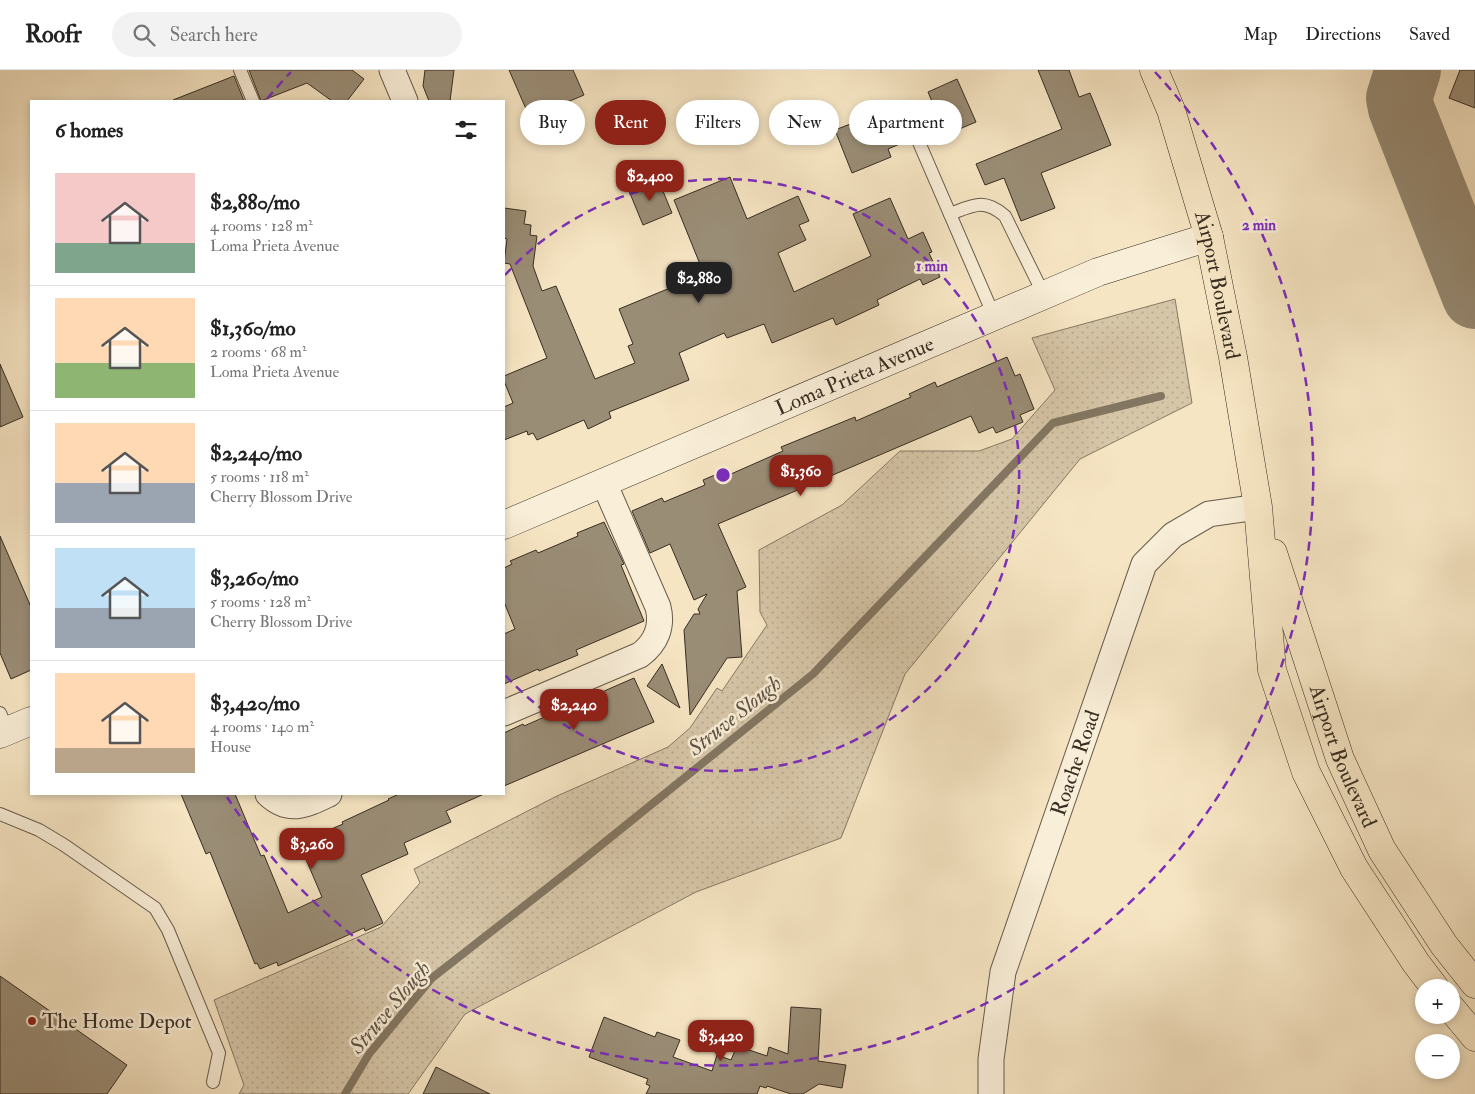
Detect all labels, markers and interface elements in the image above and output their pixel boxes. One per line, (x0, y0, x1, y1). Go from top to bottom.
search box (112, 12, 462, 57)
text: Roofr (25, 19, 82, 50)
icon: search (130, 21, 158, 49)
text: Search here (170, 23, 258, 47)
text: Map (1244, 23, 1277, 46)
text: Directions (1305, 23, 1381, 46)
text: Saved (1409, 23, 1450, 46)
chip: Buy (520, 100, 585, 145)
chip: Rent (595, 100, 666, 145)
chip: Filters (676, 100, 759, 145)
chip: New (769, 100, 839, 145)
chip: Apartment (849, 100, 962, 145)
icon: filters (452, 116, 480, 144)
text: 6 homes (55, 117, 123, 144)
pin: $2,400 (609, 160, 691, 202)
text: $2,400 (627, 166, 673, 186)
text: $2,880/mo (210, 189, 300, 216)
icon: home (95, 193, 155, 253)
street label: Airport Boulevard (1188, 207, 1246, 362)
text: 4 rooms · 128 m² (210, 216, 313, 236)
text: 2 min (1242, 216, 1276, 235)
text: Loma Prieta Avenue (210, 236, 339, 256)
text: 1 min (916, 257, 948, 276)
pin: $2,880 (658, 262, 740, 304)
text: $2,880 (677, 268, 721, 288)
text: $1,360/mo (210, 315, 296, 342)
icon: home (95, 318, 155, 378)
street label: Loma Prieta Avenue (771, 330, 938, 422)
text: 2 rooms · 68 m² (210, 342, 306, 362)
text: Loma Prieta Avenue (210, 362, 339, 382)
text: $2,240/mo (210, 440, 302, 467)
icon: home (95, 443, 155, 503)
pin: $1,360 (760, 454, 842, 497)
text: $1,360 (781, 461, 821, 481)
centre of rings (714, 466, 732, 484)
text: 5 rooms · 118 m² (210, 467, 309, 487)
text: Cherry Blossom Drive (210, 487, 352, 507)
text: $3,260/mo (210, 565, 299, 592)
icon: home (95, 568, 155, 628)
text: 5 rooms · 128 m² (210, 592, 311, 612)
text: Cherry Blossom Drive (210, 612, 352, 632)
water label: Struve Slough (681, 669, 787, 763)
street label: Airport Boulevard (1303, 681, 1383, 833)
pin: $2,240 (533, 688, 615, 731)
text: $3,420/mo (210, 690, 300, 717)
icon: home (95, 693, 155, 753)
text: $2,240 (551, 695, 597, 715)
street label: Roache Road (1045, 706, 1107, 820)
text: 4 rooms · 140 m² (210, 717, 314, 737)
text: House (210, 737, 251, 757)
pin: $3,260 (271, 828, 353, 870)
text: $3,260 (290, 834, 334, 854)
water label: Struve Slough (342, 955, 437, 1061)
map controls (1415, 979, 1460, 1079)
button: + (1415, 979, 1460, 1024)
place label: The Home Depot (42, 1008, 192, 1035)
marker: The Home Depot (26, 1015, 38, 1027)
pin: $3,420 (680, 1020, 762, 1062)
text: $3,420 (699, 1026, 743, 1046)
button: − (1415, 1034, 1460, 1079)

